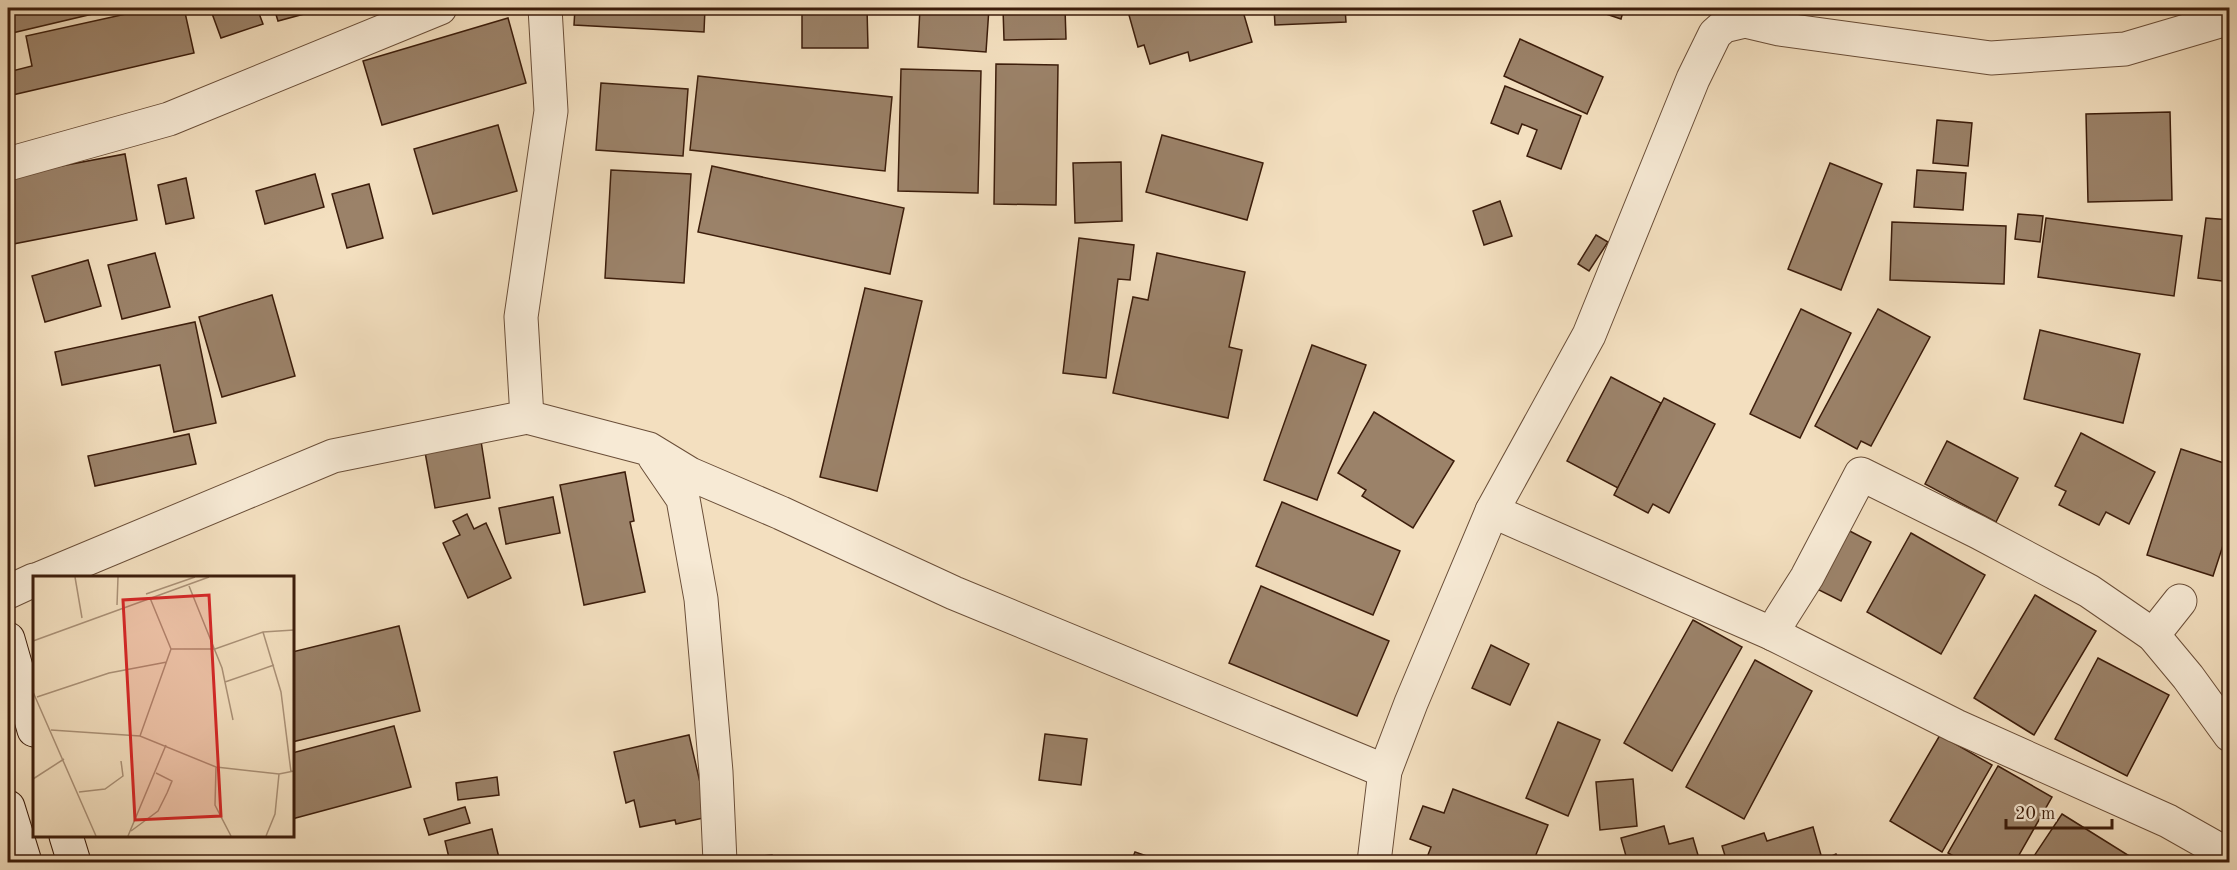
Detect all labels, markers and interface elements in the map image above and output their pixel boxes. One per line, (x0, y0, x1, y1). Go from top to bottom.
inset map (33, 576, 294, 837)
scale bar (2006, 792, 2112, 830)
text: 20 m (2015, 805, 2055, 823)

